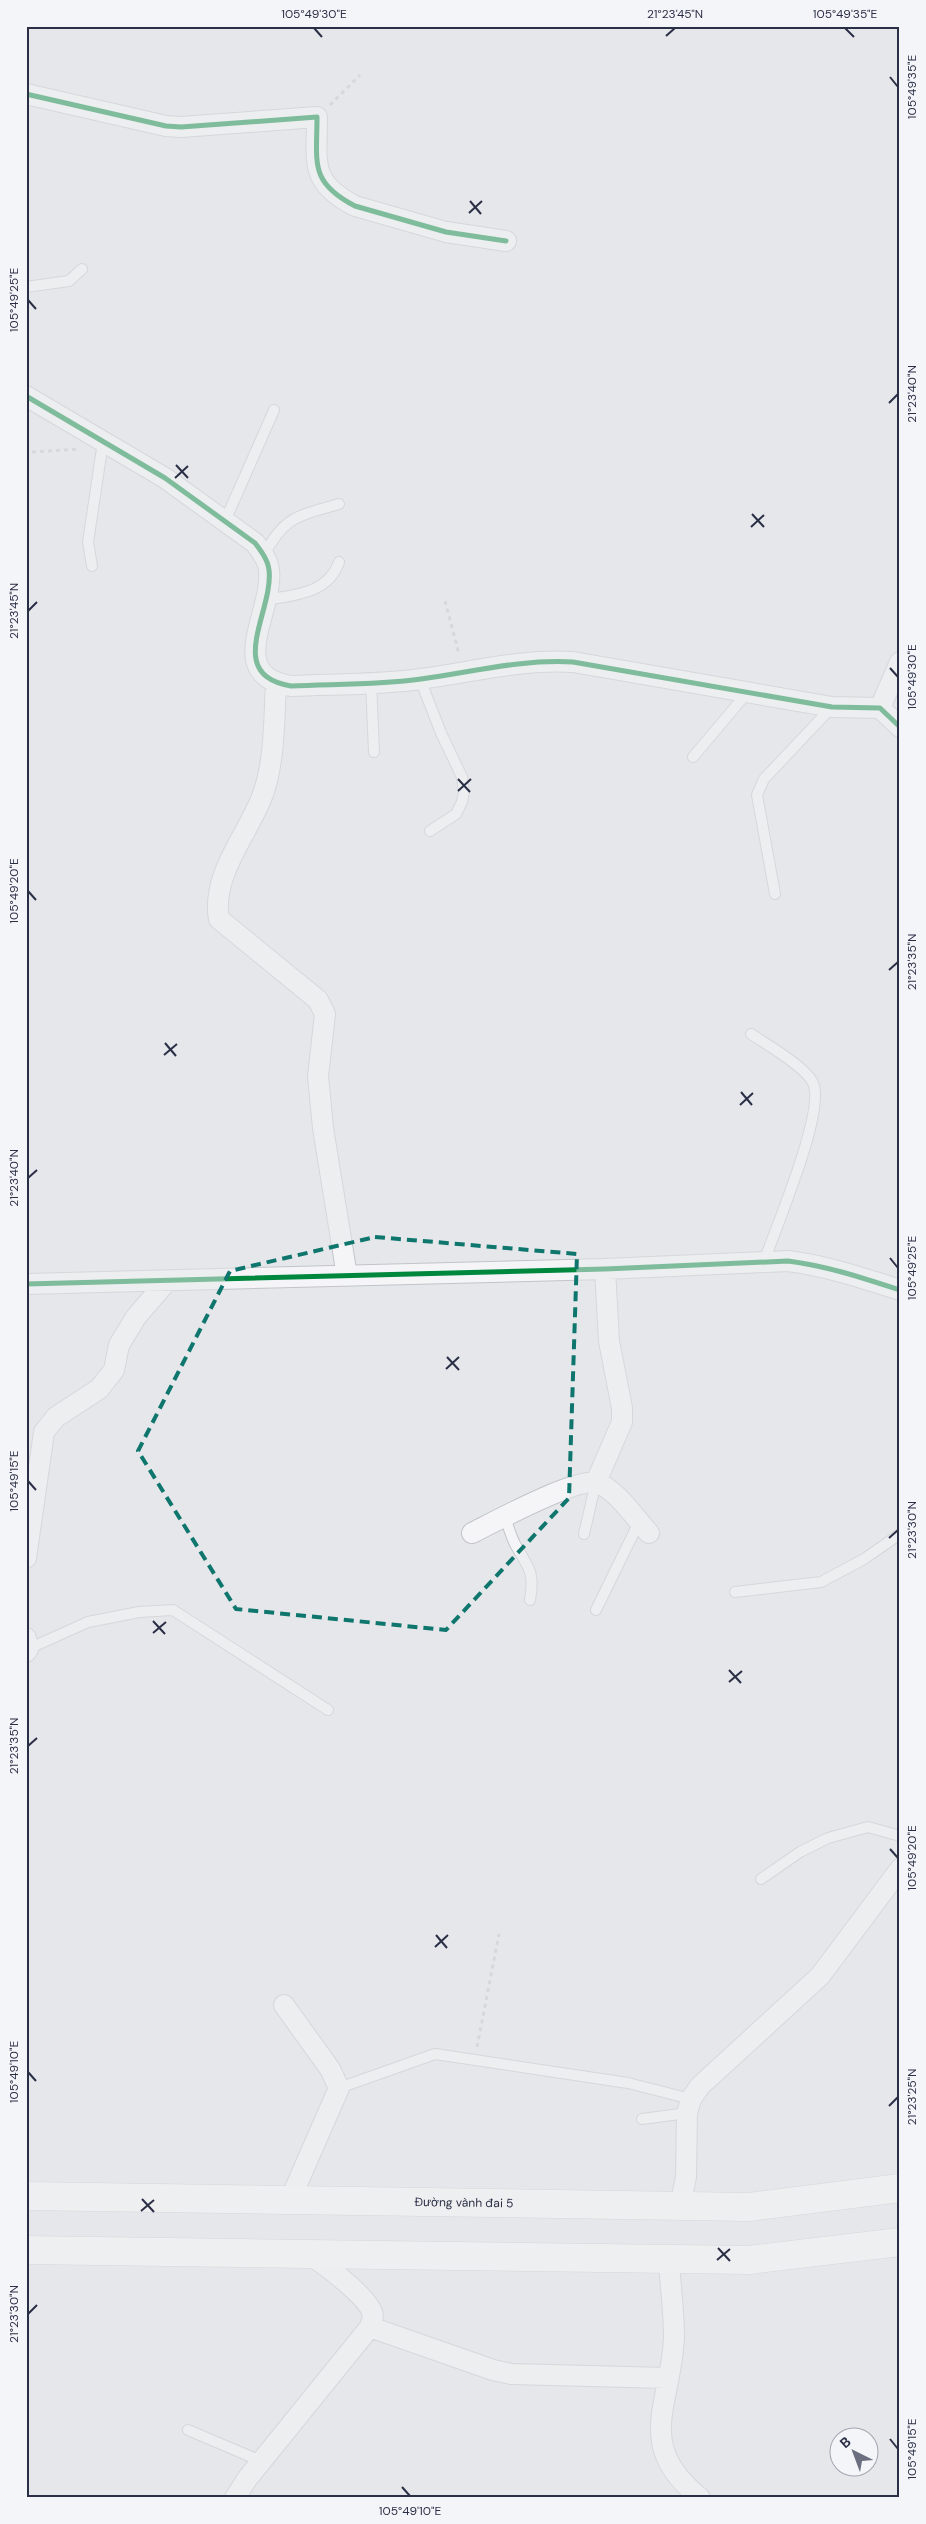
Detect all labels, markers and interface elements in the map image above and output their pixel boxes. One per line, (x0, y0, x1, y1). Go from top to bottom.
text: 105°49'30"E (281, 6, 347, 22)
text: 21°23'45"N (647, 6, 703, 22)
text: 105°49'35"E (813, 6, 878, 22)
text: 105°49'35"E (904, 54, 920, 119)
text: 105°49'25"E (6, 268, 22, 332)
text: 21°23'40"N (904, 365, 920, 423)
text: 21°23'45"N (6, 583, 22, 639)
text: 105°49'30"E (904, 644, 920, 710)
text: 105°49'20"E (6, 858, 22, 924)
text: 21°23'35"N (904, 934, 920, 990)
text: 21°23'40"N (6, 1149, 22, 1207)
text: 105°49'25"E (904, 1236, 920, 1300)
text: 105°49'15"E (6, 1450, 22, 1512)
text: 21°23'30"N (904, 1501, 920, 1559)
text: 21°23'35"N (6, 1718, 22, 1774)
text: 105°49'20"E (904, 1825, 920, 1891)
text: 105°49'10"E (6, 2041, 22, 2103)
text: 21°23'25"N (904, 2069, 920, 2125)
street label: Đường vành đai 5 (414, 2194, 513, 2211)
text: 21°23'30"N (6, 2285, 22, 2343)
text: 105°49'15"E (904, 2418, 920, 2480)
north arrow (828, 2426, 878, 2476)
text: B (836, 2433, 855, 2452)
text: 105°49'10"E (379, 2503, 441, 2519)

